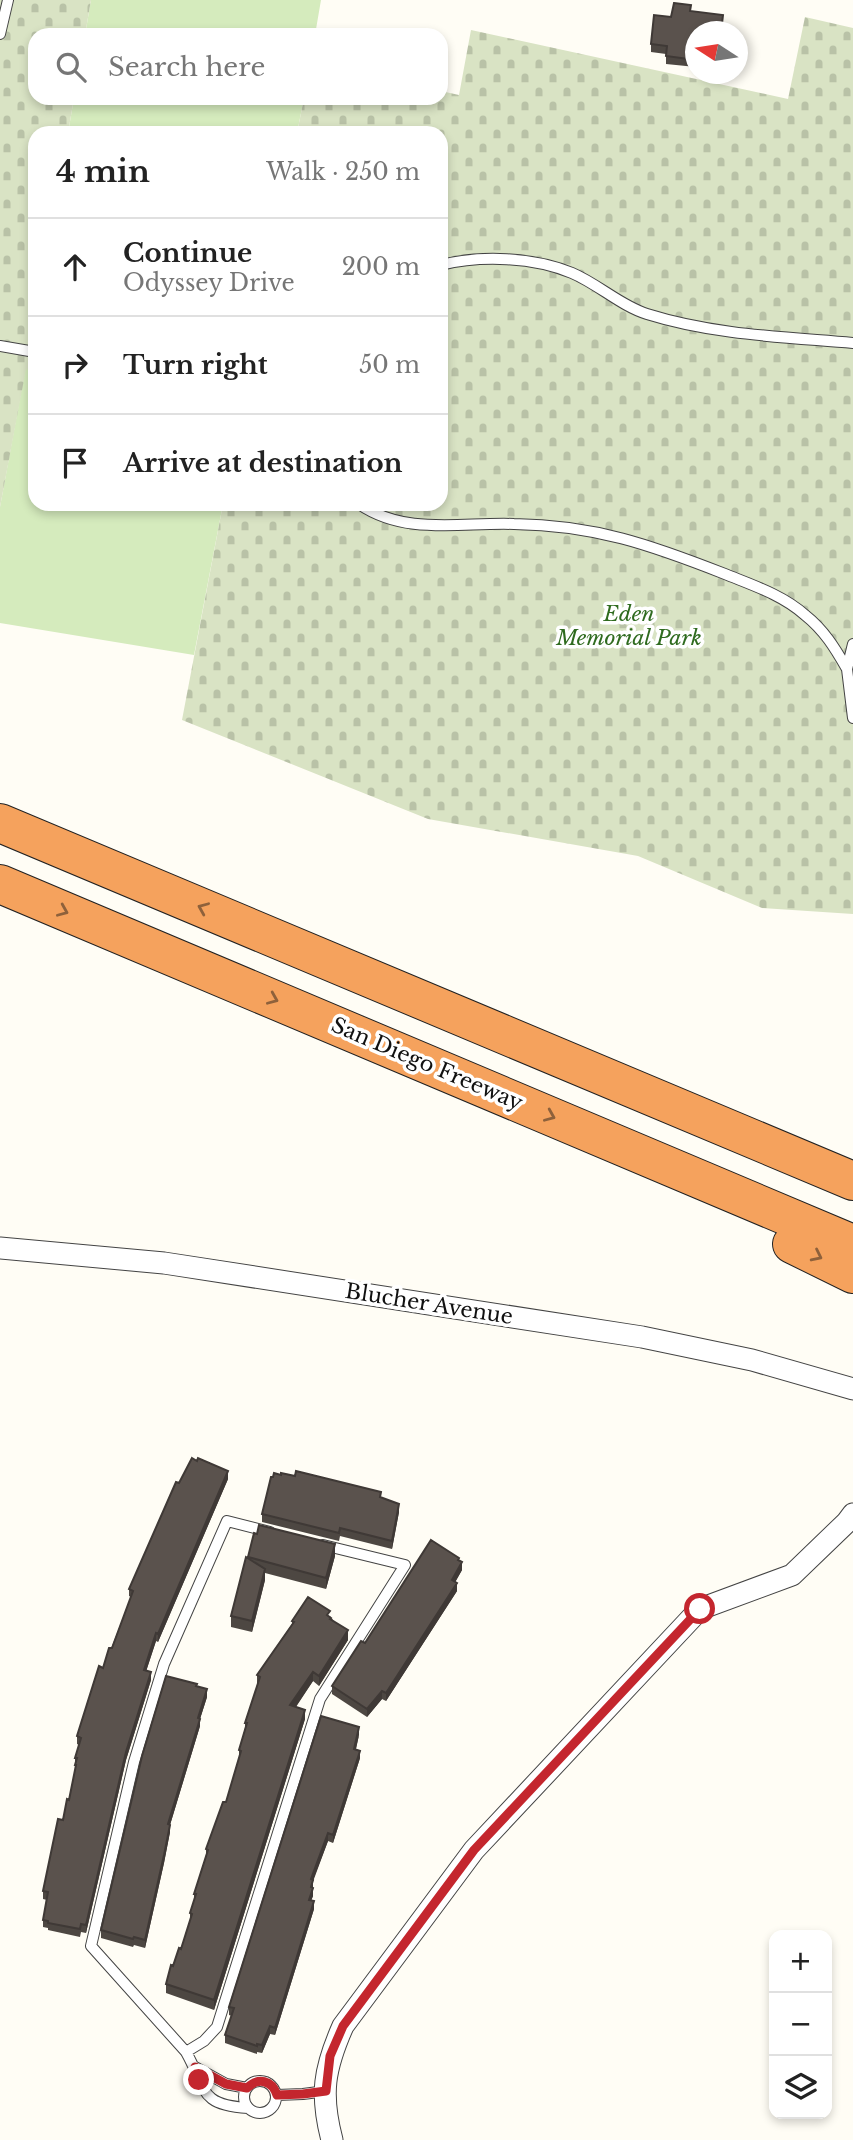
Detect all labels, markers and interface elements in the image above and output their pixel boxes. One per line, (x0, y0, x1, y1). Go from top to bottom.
north arrow (685, 21, 748, 84)
search box (28, 28, 448, 105)
icon: search (52, 48, 90, 86)
text: Search here (108, 51, 265, 83)
text: 4 min (56, 153, 150, 190)
text: Walk · 250 m (266, 158, 420, 186)
text: Continue (123, 237, 252, 269)
icon: ahead (56, 248, 94, 286)
text: 200 m (342, 253, 420, 281)
text: Odyssey Drive (123, 269, 295, 297)
icon: right (56, 346, 94, 384)
text: Turn right (123, 349, 268, 381)
text: 50 m (359, 351, 420, 379)
icon: arrive (56, 444, 94, 482)
text: Arrive at destination (123, 447, 403, 479)
park label: Eden Memorial Park (555, 601, 702, 651)
one-way arrow (198, 902, 210, 916)
one-way arrow (56, 903, 68, 917)
one-way arrow (266, 990, 278, 1004)
street label: San Diego Freeway (327, 1012, 527, 1116)
one-way arrow (543, 1108, 555, 1122)
one-way arrow (810, 1248, 822, 1262)
street label: Blucher Avenue (343, 1278, 515, 1330)
route start (684, 1593, 715, 1624)
map controls (769, 1930, 832, 2119)
button: + (769, 1930, 832, 1993)
button: − (769, 1993, 832, 2056)
button: layers (769, 2056, 832, 2119)
route end (183, 2064, 214, 2095)

